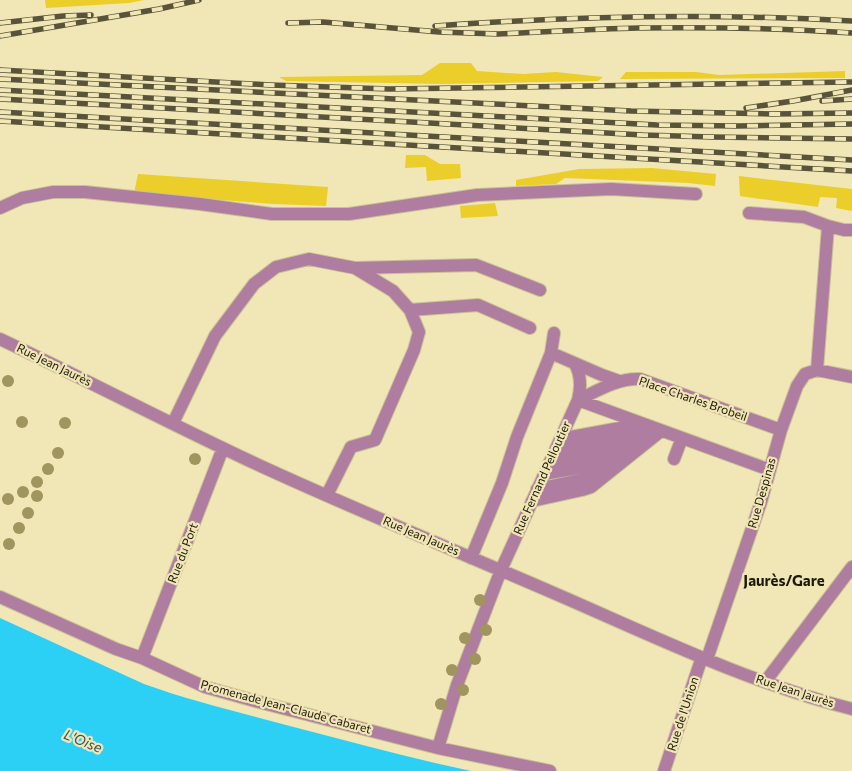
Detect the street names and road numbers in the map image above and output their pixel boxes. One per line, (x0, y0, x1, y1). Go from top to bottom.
street label: Rue Jean Jaurès (14, 340, 94, 389)
street label: Place Charles Brobeil (637, 373, 749, 423)
street label: Rue Fernand Pelloutier (510, 418, 573, 537)
street label: Rue Despinas (744, 456, 778, 530)
street label: Rue Jean Jaurès (381, 513, 462, 558)
street label: Rue du Port (164, 520, 200, 585)
street label: Rue Jean Jaurès (754, 671, 836, 710)
street label: Rue de l'Union (663, 675, 701, 753)
street label: Promenade Jean-Claude Cabaret (199, 676, 373, 737)

